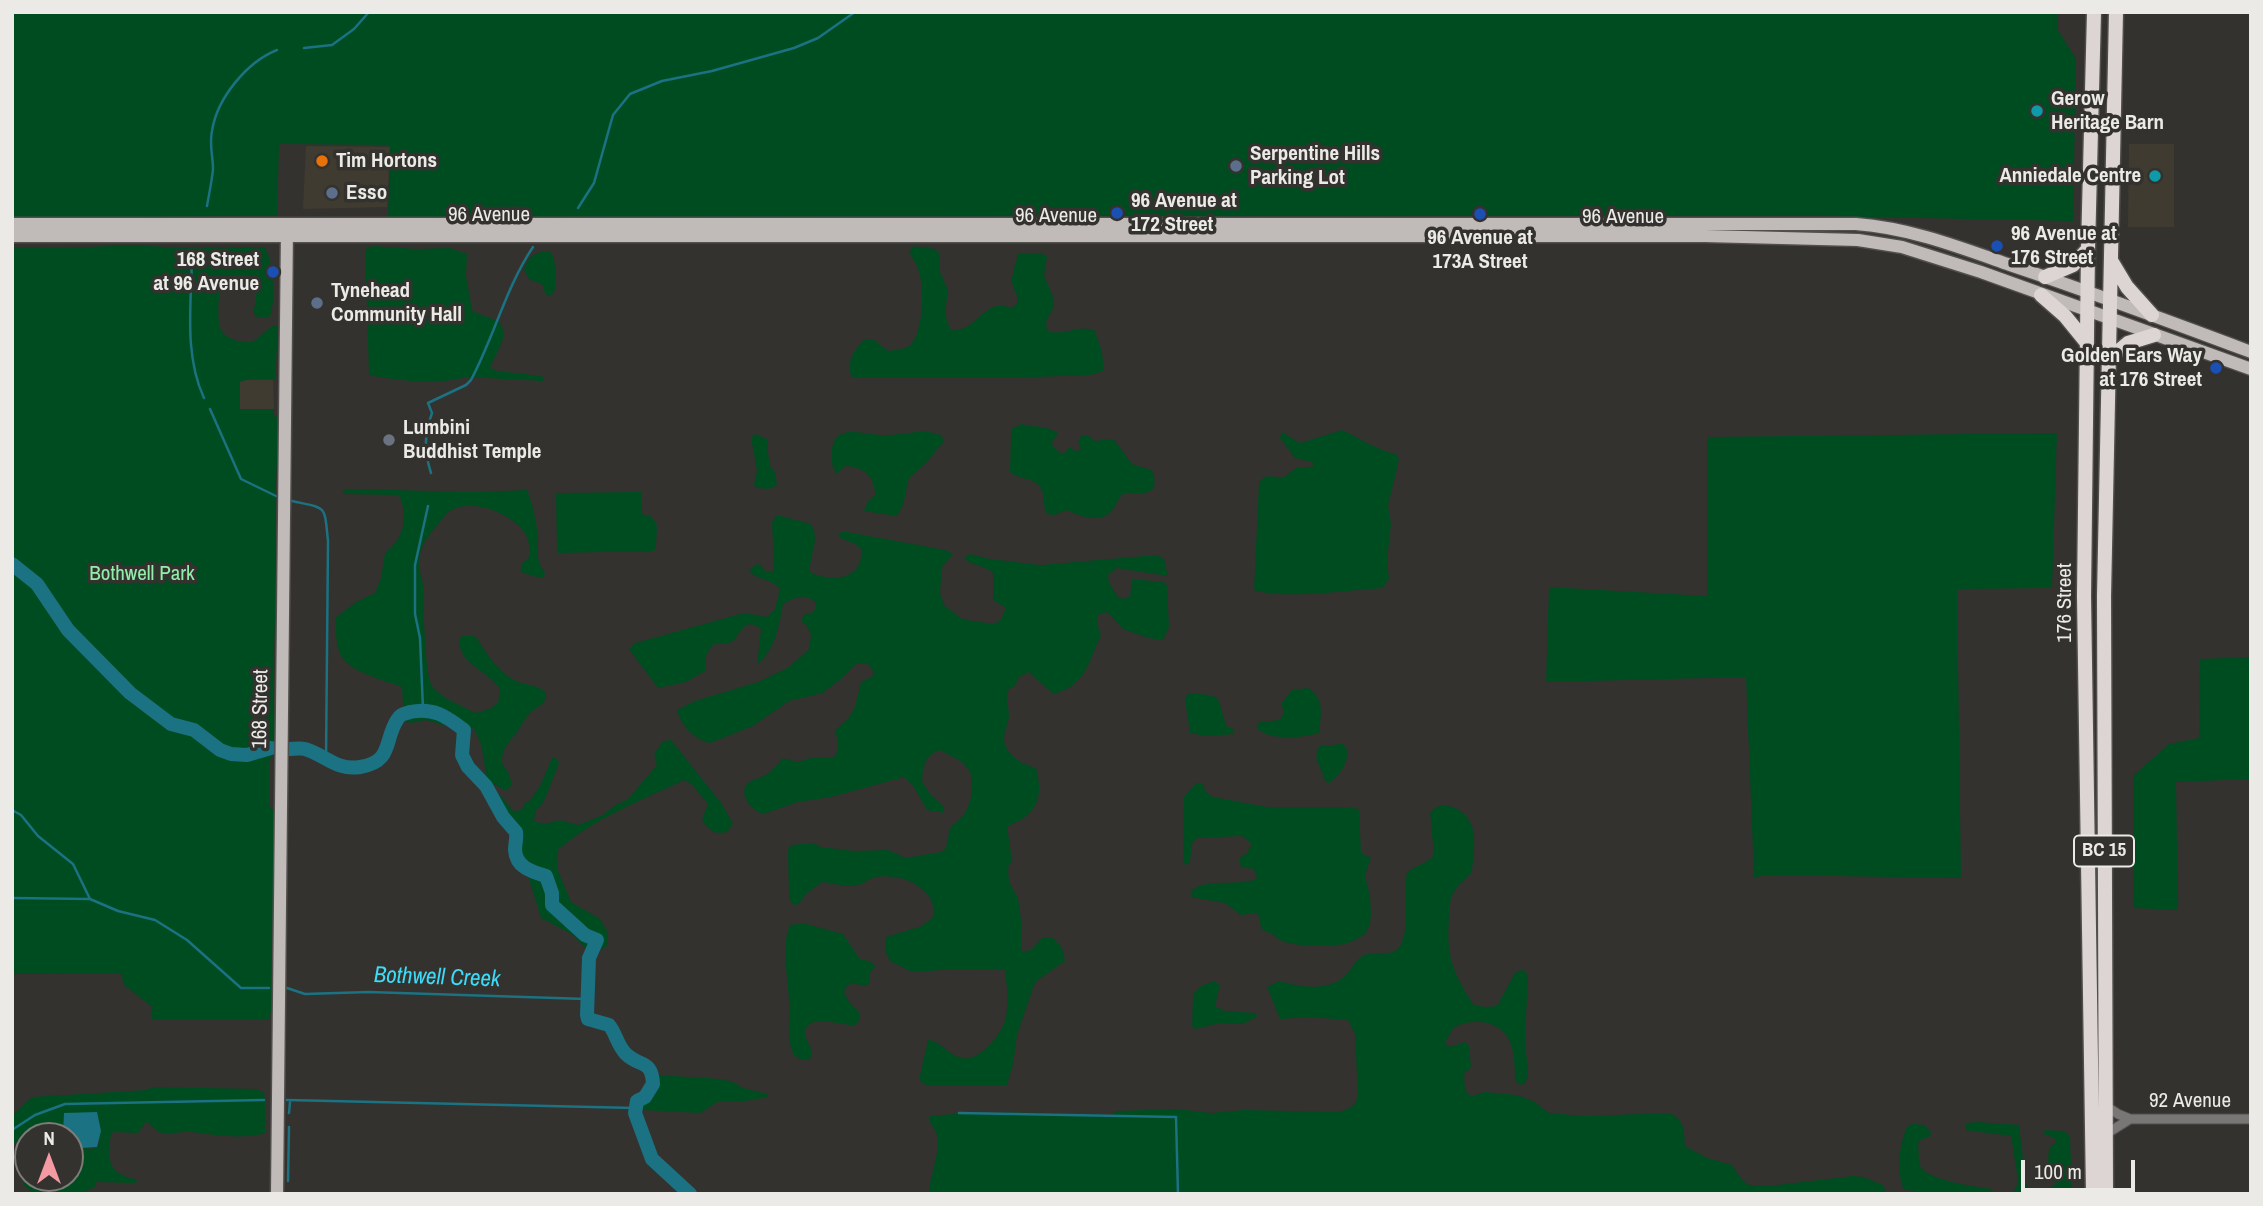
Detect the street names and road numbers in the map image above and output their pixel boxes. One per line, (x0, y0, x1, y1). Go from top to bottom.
street label: 96 Avenue (448, 202, 530, 228)
street label: 96 Avenue (1015, 203, 1097, 229)
street label: 96 Avenue (1582, 204, 1664, 230)
street label: 176 Street (2052, 563, 2078, 643)
street label: 168 Street (248, 669, 274, 749)
road number: BC 15 (2074, 836, 2134, 866)
street label: 92 Avenue (2149, 1088, 2231, 1114)

